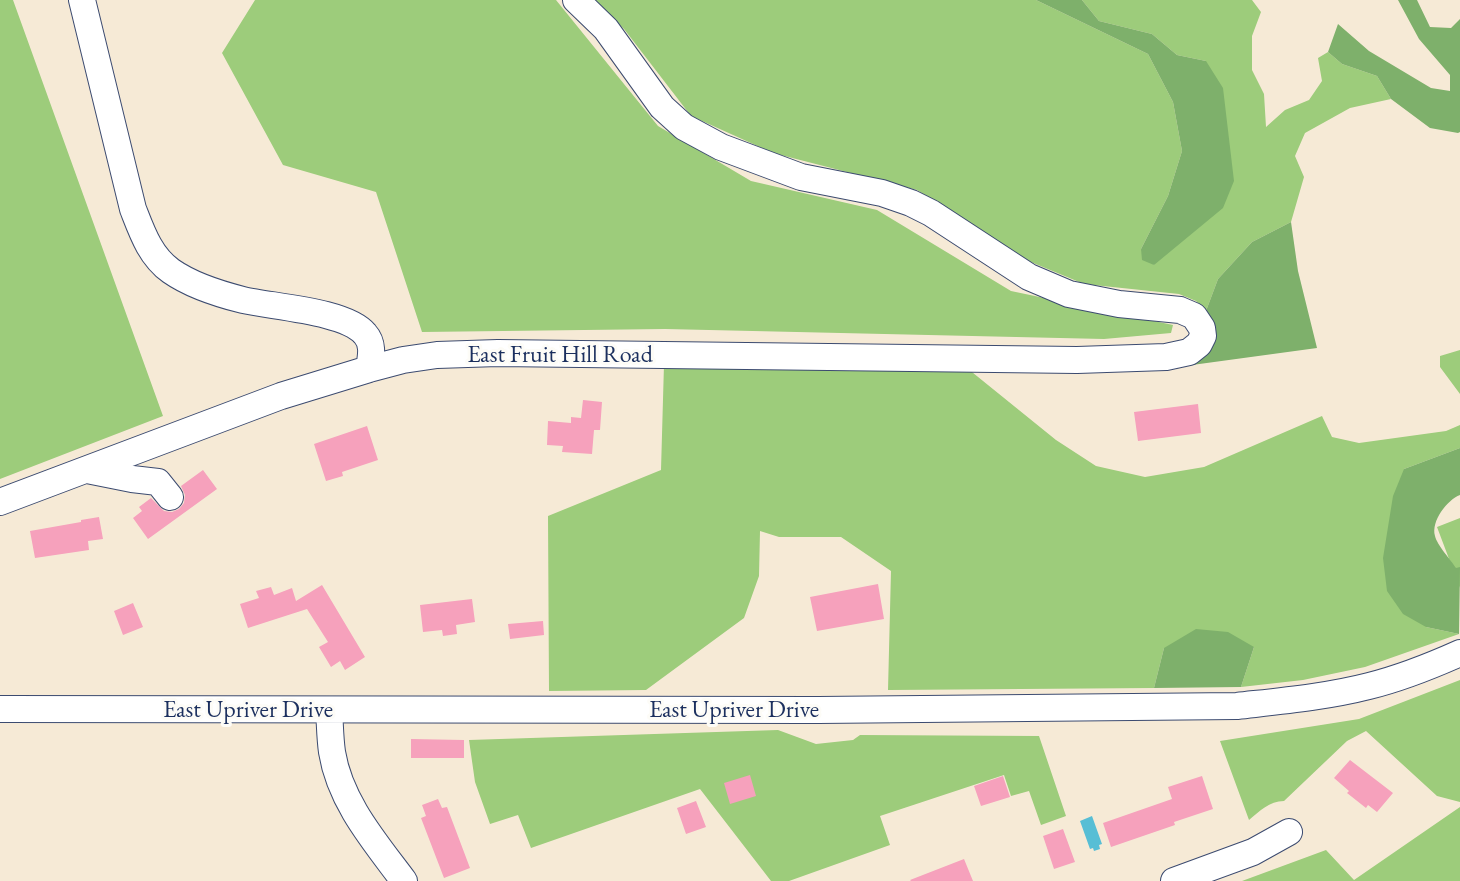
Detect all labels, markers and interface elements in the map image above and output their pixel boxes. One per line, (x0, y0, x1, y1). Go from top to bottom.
street label: East Fruit Hill Road (467, 341, 653, 369)
street label: East Upriver Drive (163, 696, 333, 724)
street label: East Upriver Drive (649, 696, 819, 724)

